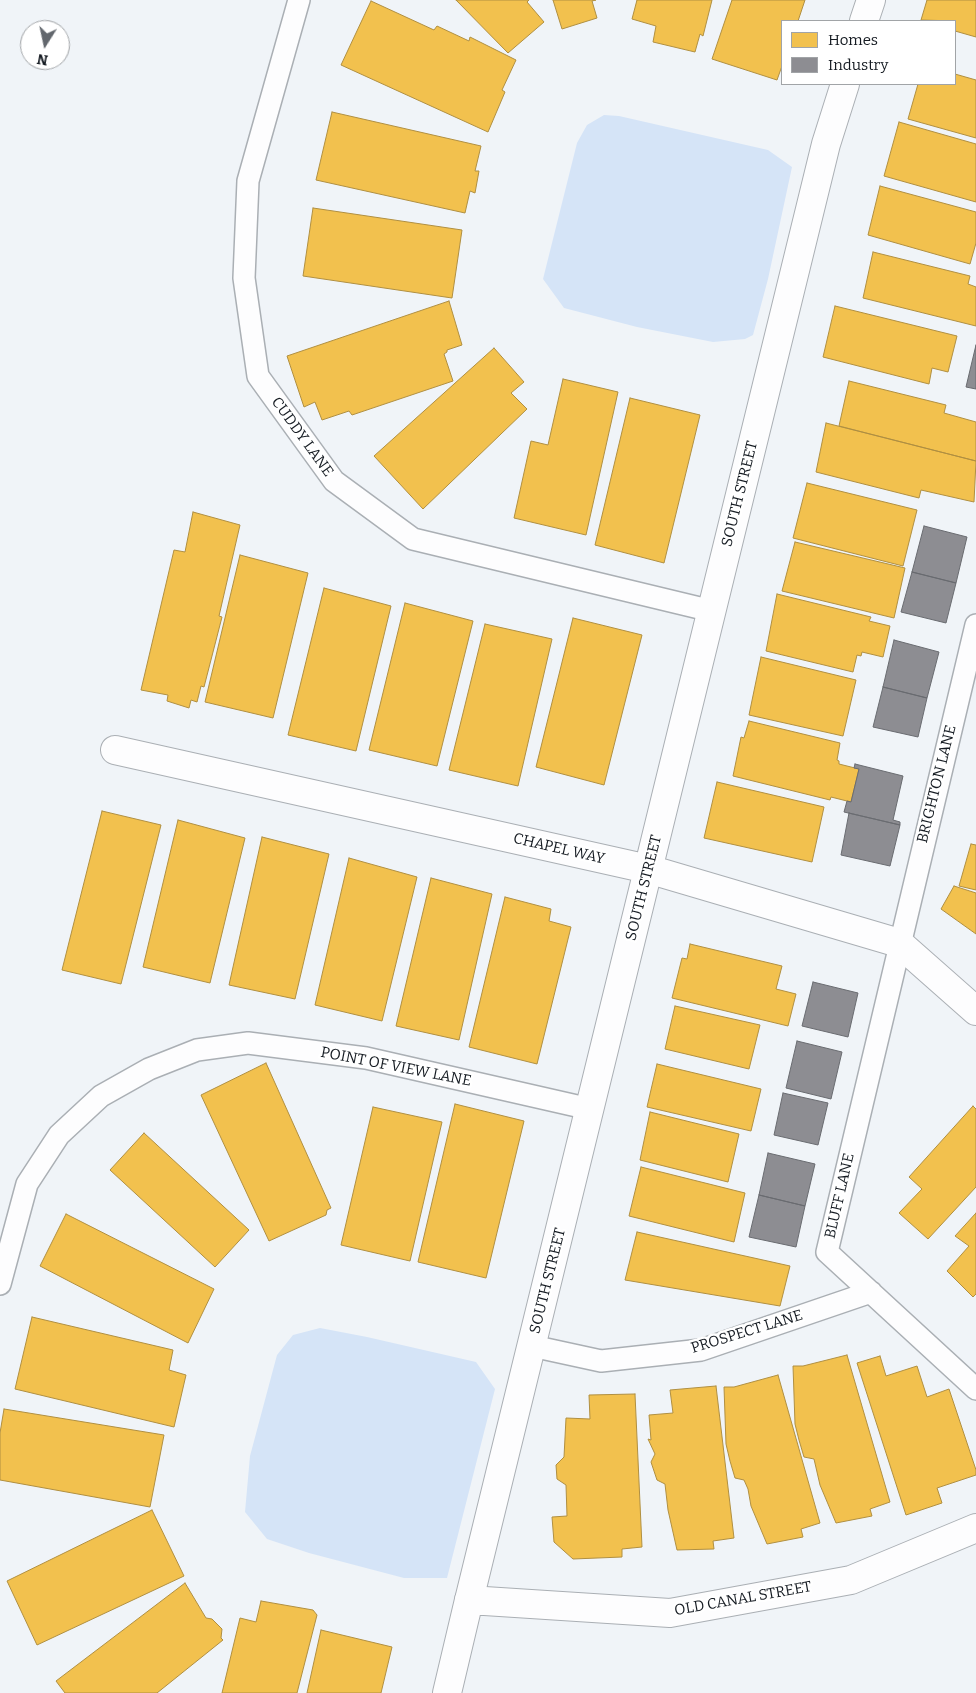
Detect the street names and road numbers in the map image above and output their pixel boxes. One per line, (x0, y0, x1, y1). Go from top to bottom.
street label: CUDDY LANE (267, 394, 337, 480)
street label: SOUTH STREET (718, 439, 762, 549)
street label: BRIGHTON LANE (914, 723, 960, 845)
street label: CHAPEL WAY (511, 830, 607, 868)
street label: SOUTH STREET (622, 833, 666, 943)
street label: POINT OF VIEW LANE (319, 1044, 473, 1090)
street label: BLUFF LANE (821, 1152, 859, 1240)
street label: SOUTH STREET (526, 1226, 570, 1336)
street label: PROSPECT LANE (689, 1306, 805, 1358)
street label: OLD CANAL STREET (673, 1578, 813, 1620)

